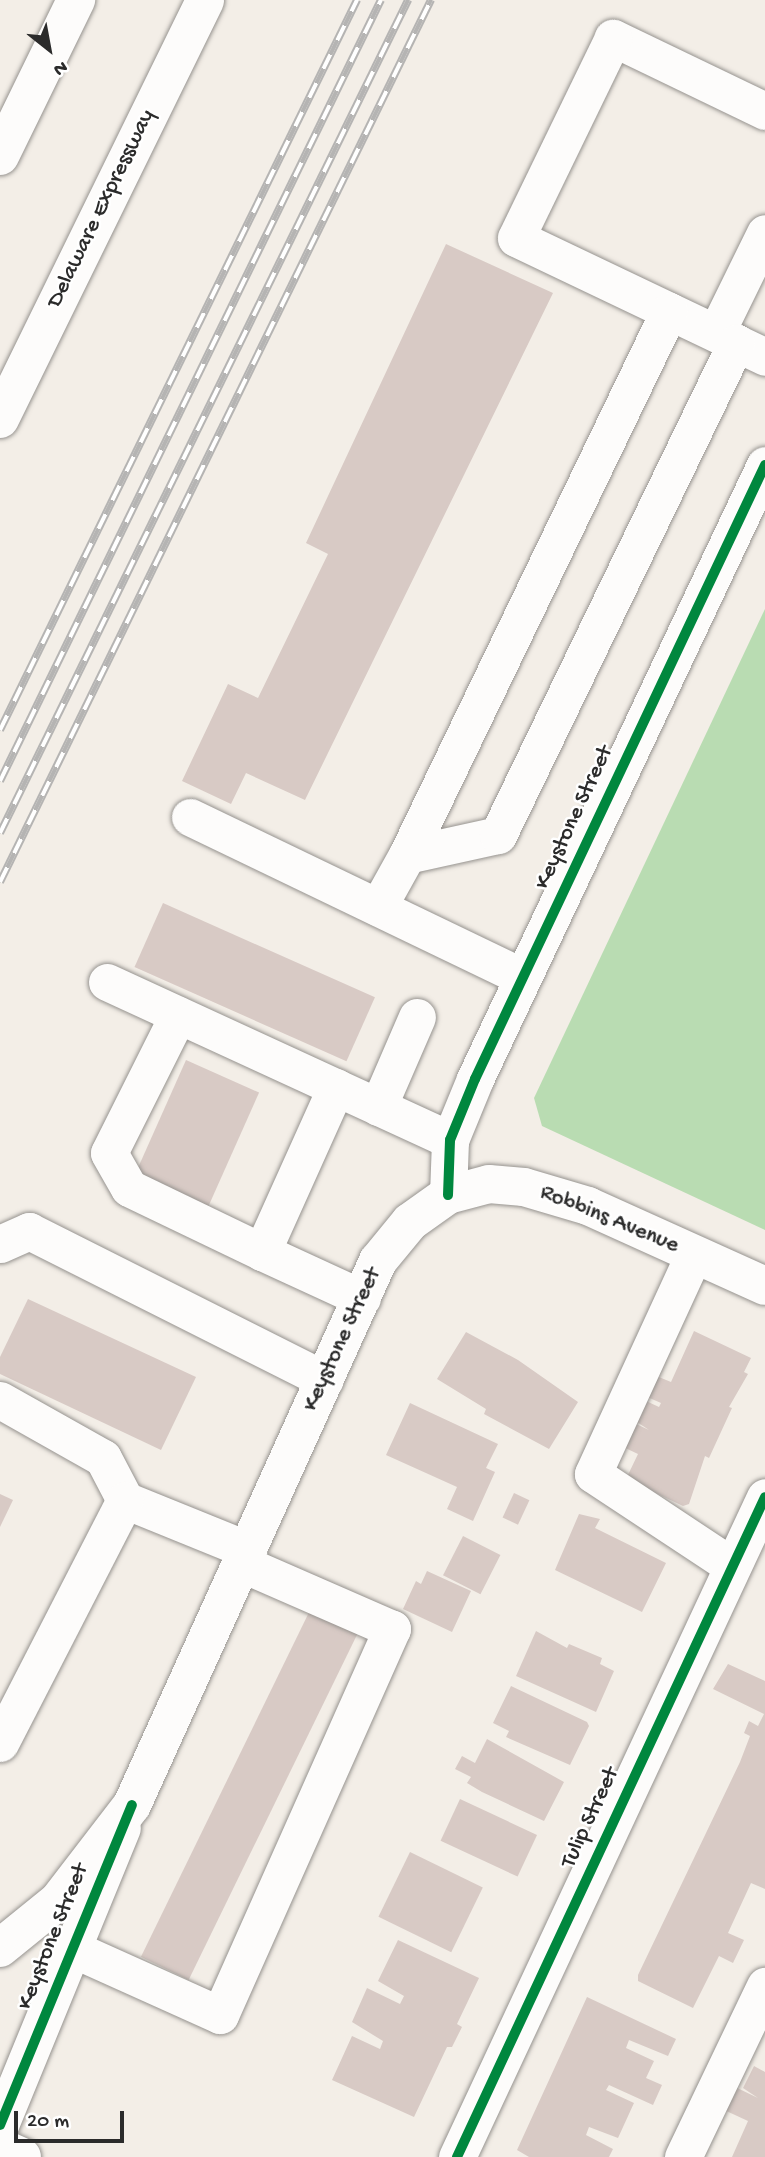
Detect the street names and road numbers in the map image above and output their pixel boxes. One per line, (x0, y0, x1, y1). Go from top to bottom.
street label: Delaware Expressway (42, 105, 162, 313)
street label: Keystone Street (530, 742, 620, 894)
street label: Robbins Avenue (536, 1180, 682, 1260)
street label: Keystone Street (298, 1264, 388, 1416)
street label: Tulip Street (556, 1763, 626, 1873)
street label: Keystone Street (12, 1860, 96, 2014)

